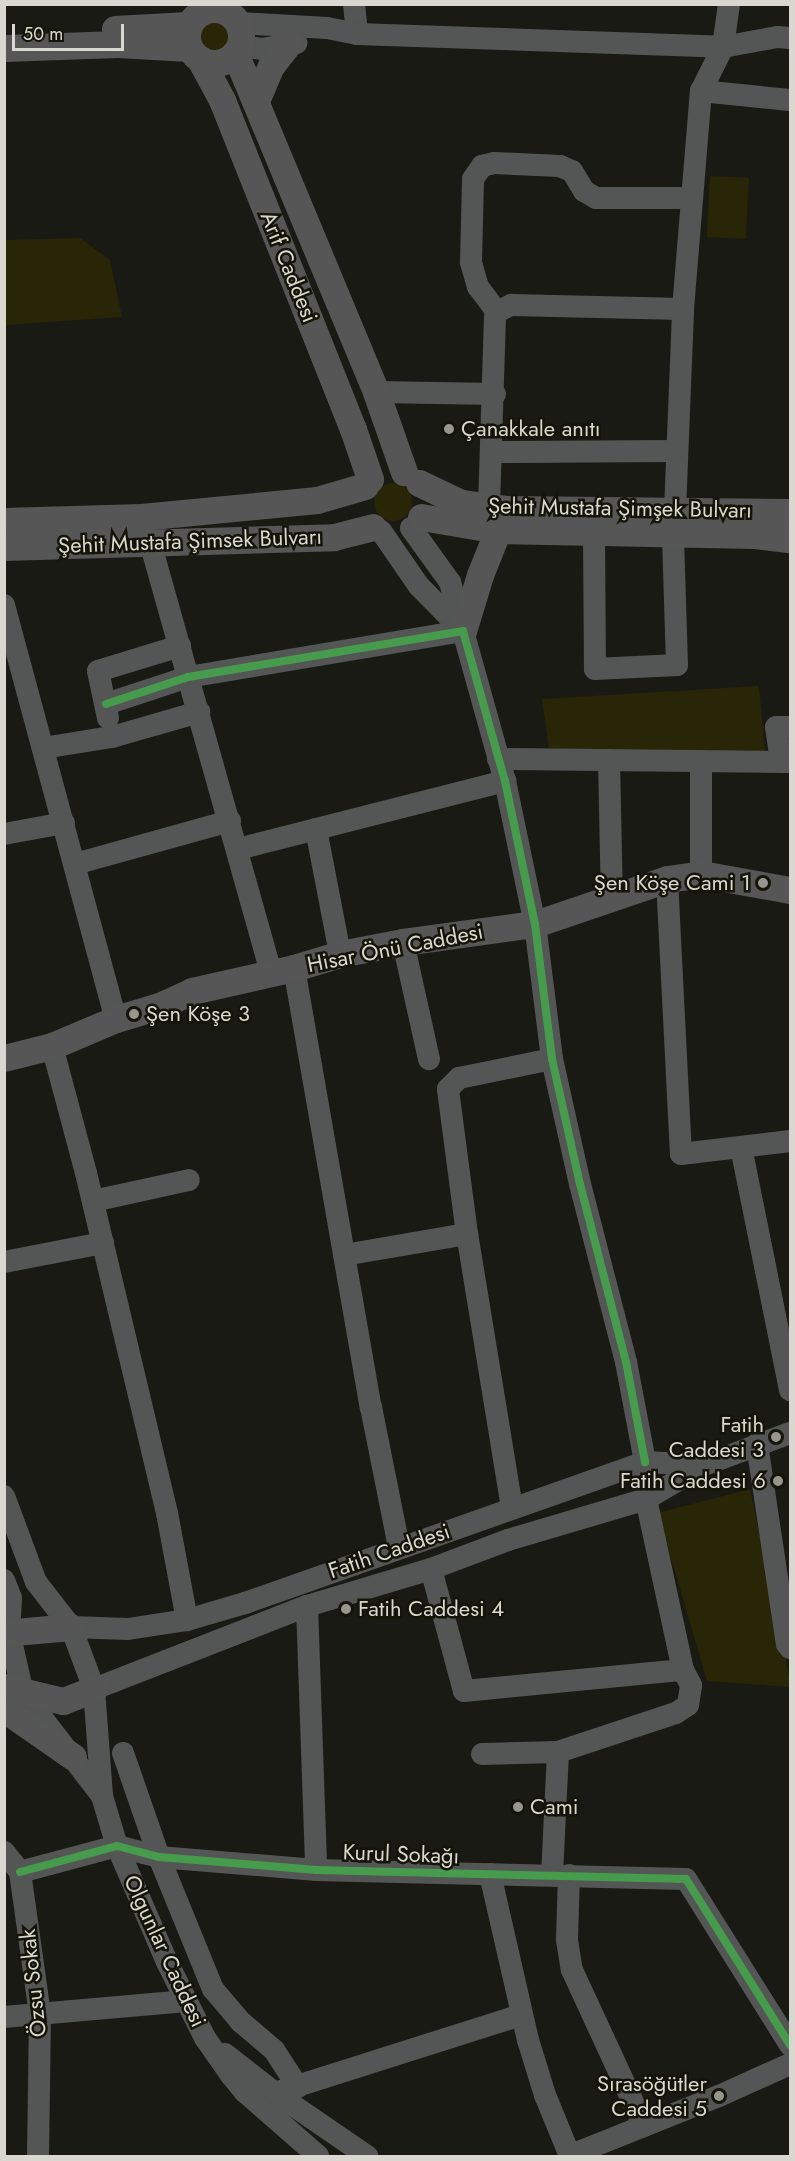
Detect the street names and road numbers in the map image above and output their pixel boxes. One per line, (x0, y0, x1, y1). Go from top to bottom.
street label: Arif Caddesi (255, 208, 323, 326)
street label: Şehit Mustafa Şimşek Bulvarı (488, 492, 752, 524)
street label: Şehit Mustafa Şimsek Bulvarı (58, 523, 322, 559)
street label: Hisar Önü Caddesi (305, 918, 485, 978)
street label: Fatih Caddesi (325, 1518, 453, 1584)
street label: Kurul Sokağı (342, 1839, 460, 1869)
street label: Olgunlar Caddesi (118, 1871, 212, 2031)
street label: Özsu Sokak (14, 1928, 52, 2038)

